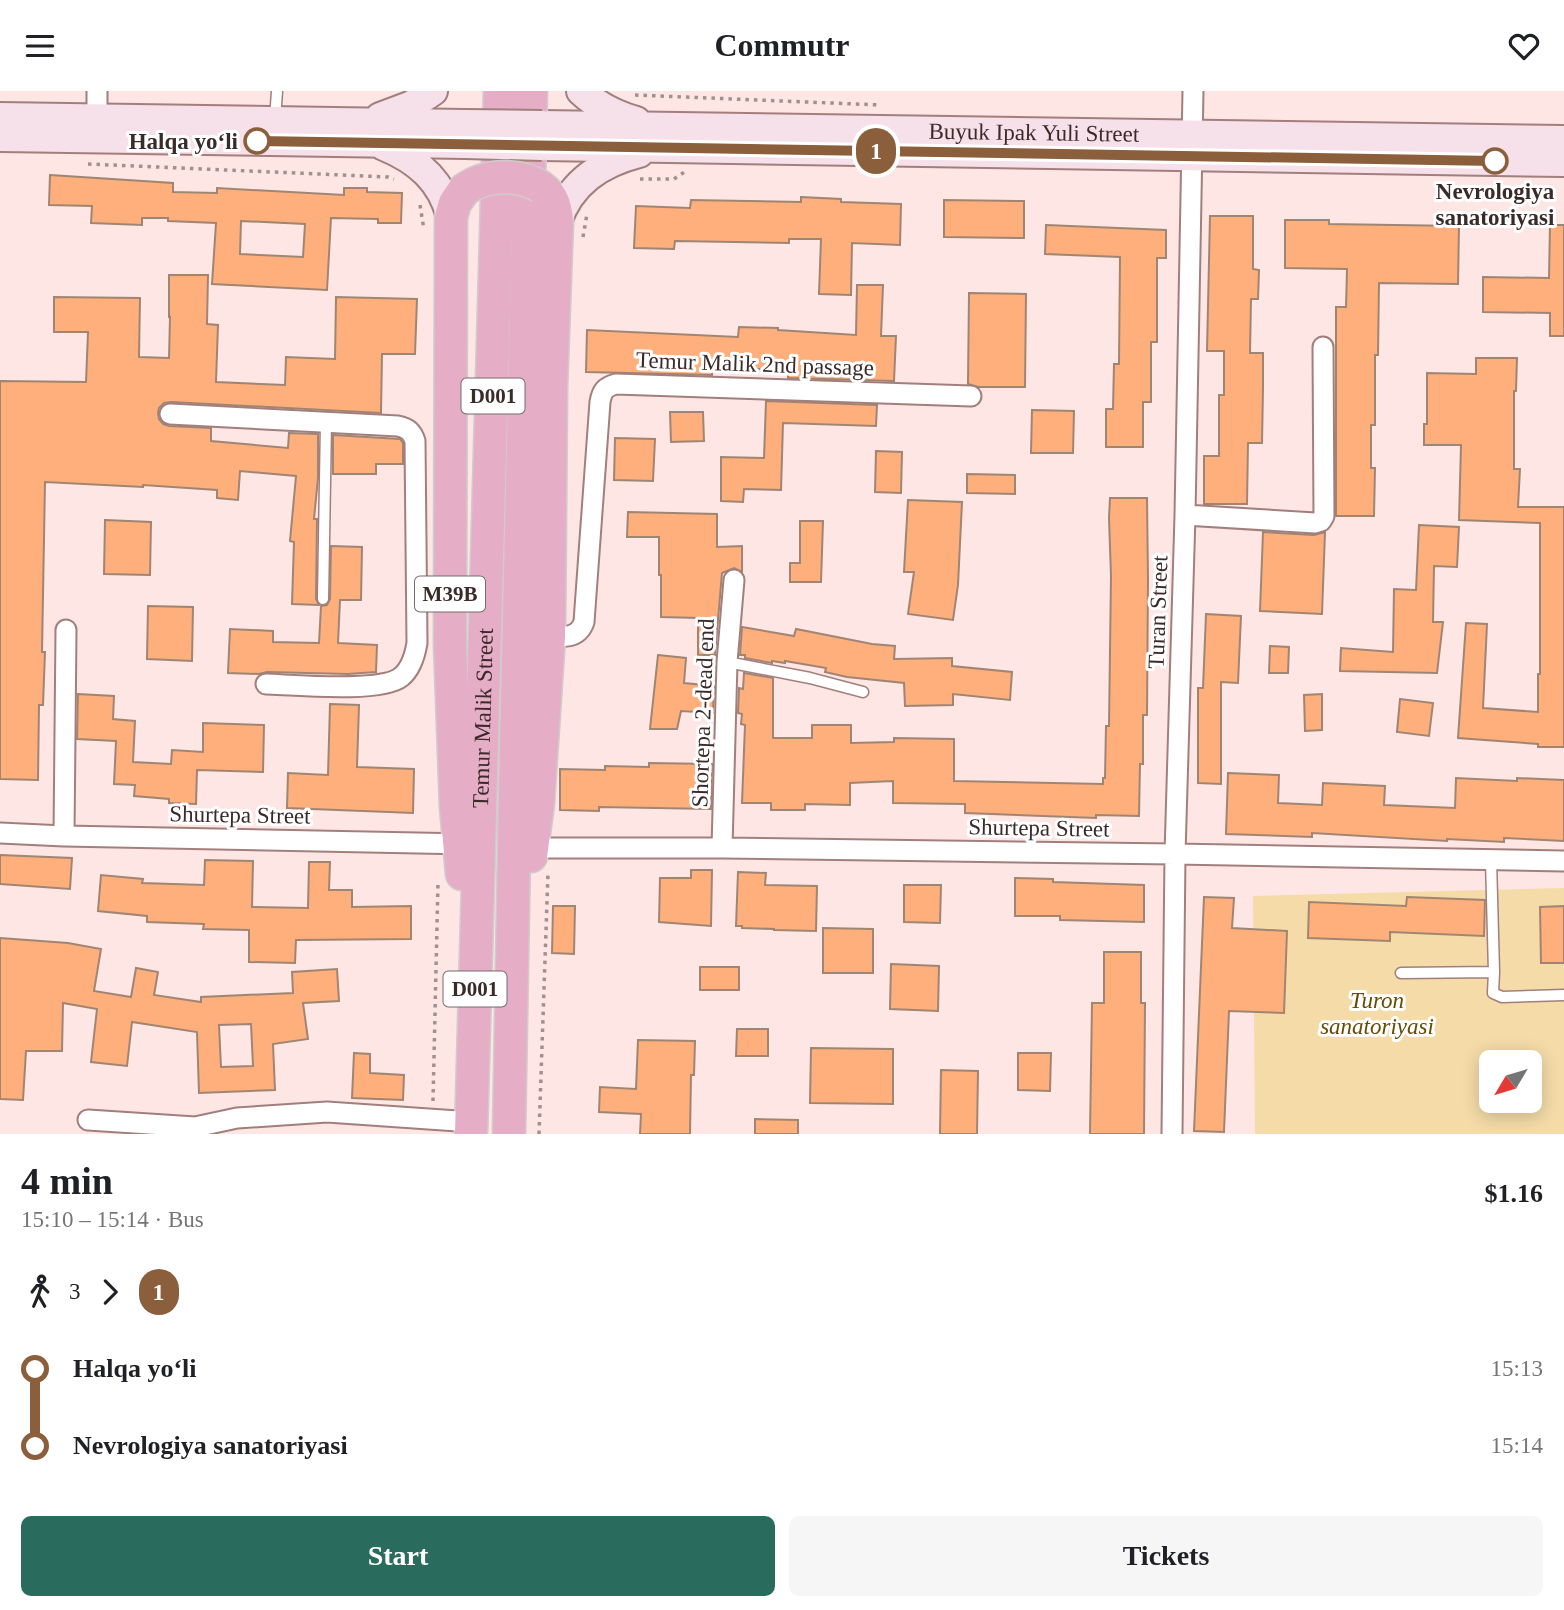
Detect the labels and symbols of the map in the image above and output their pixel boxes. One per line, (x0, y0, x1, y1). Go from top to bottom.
street label: Buyuk Ipak Yuli Street (928, 118, 1140, 146)
marker: Halqa yoʻli (244, 128, 270, 154)
line badge: 1 (853, 128, 899, 174)
place label: Halqa yoʻli (129, 129, 239, 154)
marker: Nevrologiya sanatoriyasi (1482, 148, 1508, 174)
place label: Nevrologiya sanatoriyasi (1436, 179, 1555, 230)
street label: Temur Malik 2nd passage (636, 347, 874, 381)
road number: D001 (462, 379, 524, 413)
street label: Turan Street (1144, 554, 1172, 669)
road number: M39B (415, 577, 485, 611)
street label: Shortepa 2-dead end (687, 618, 719, 808)
street label: Temur Malik Street (468, 627, 498, 808)
street label: Shurtepa Street (169, 801, 311, 829)
street label: Shurtepa Street (968, 814, 1110, 842)
road number: D001 (444, 971, 506, 1007)
park label: Turon sanatoriyasi (1320, 988, 1434, 1039)
north arrow (1479, 1050, 1542, 1113)

